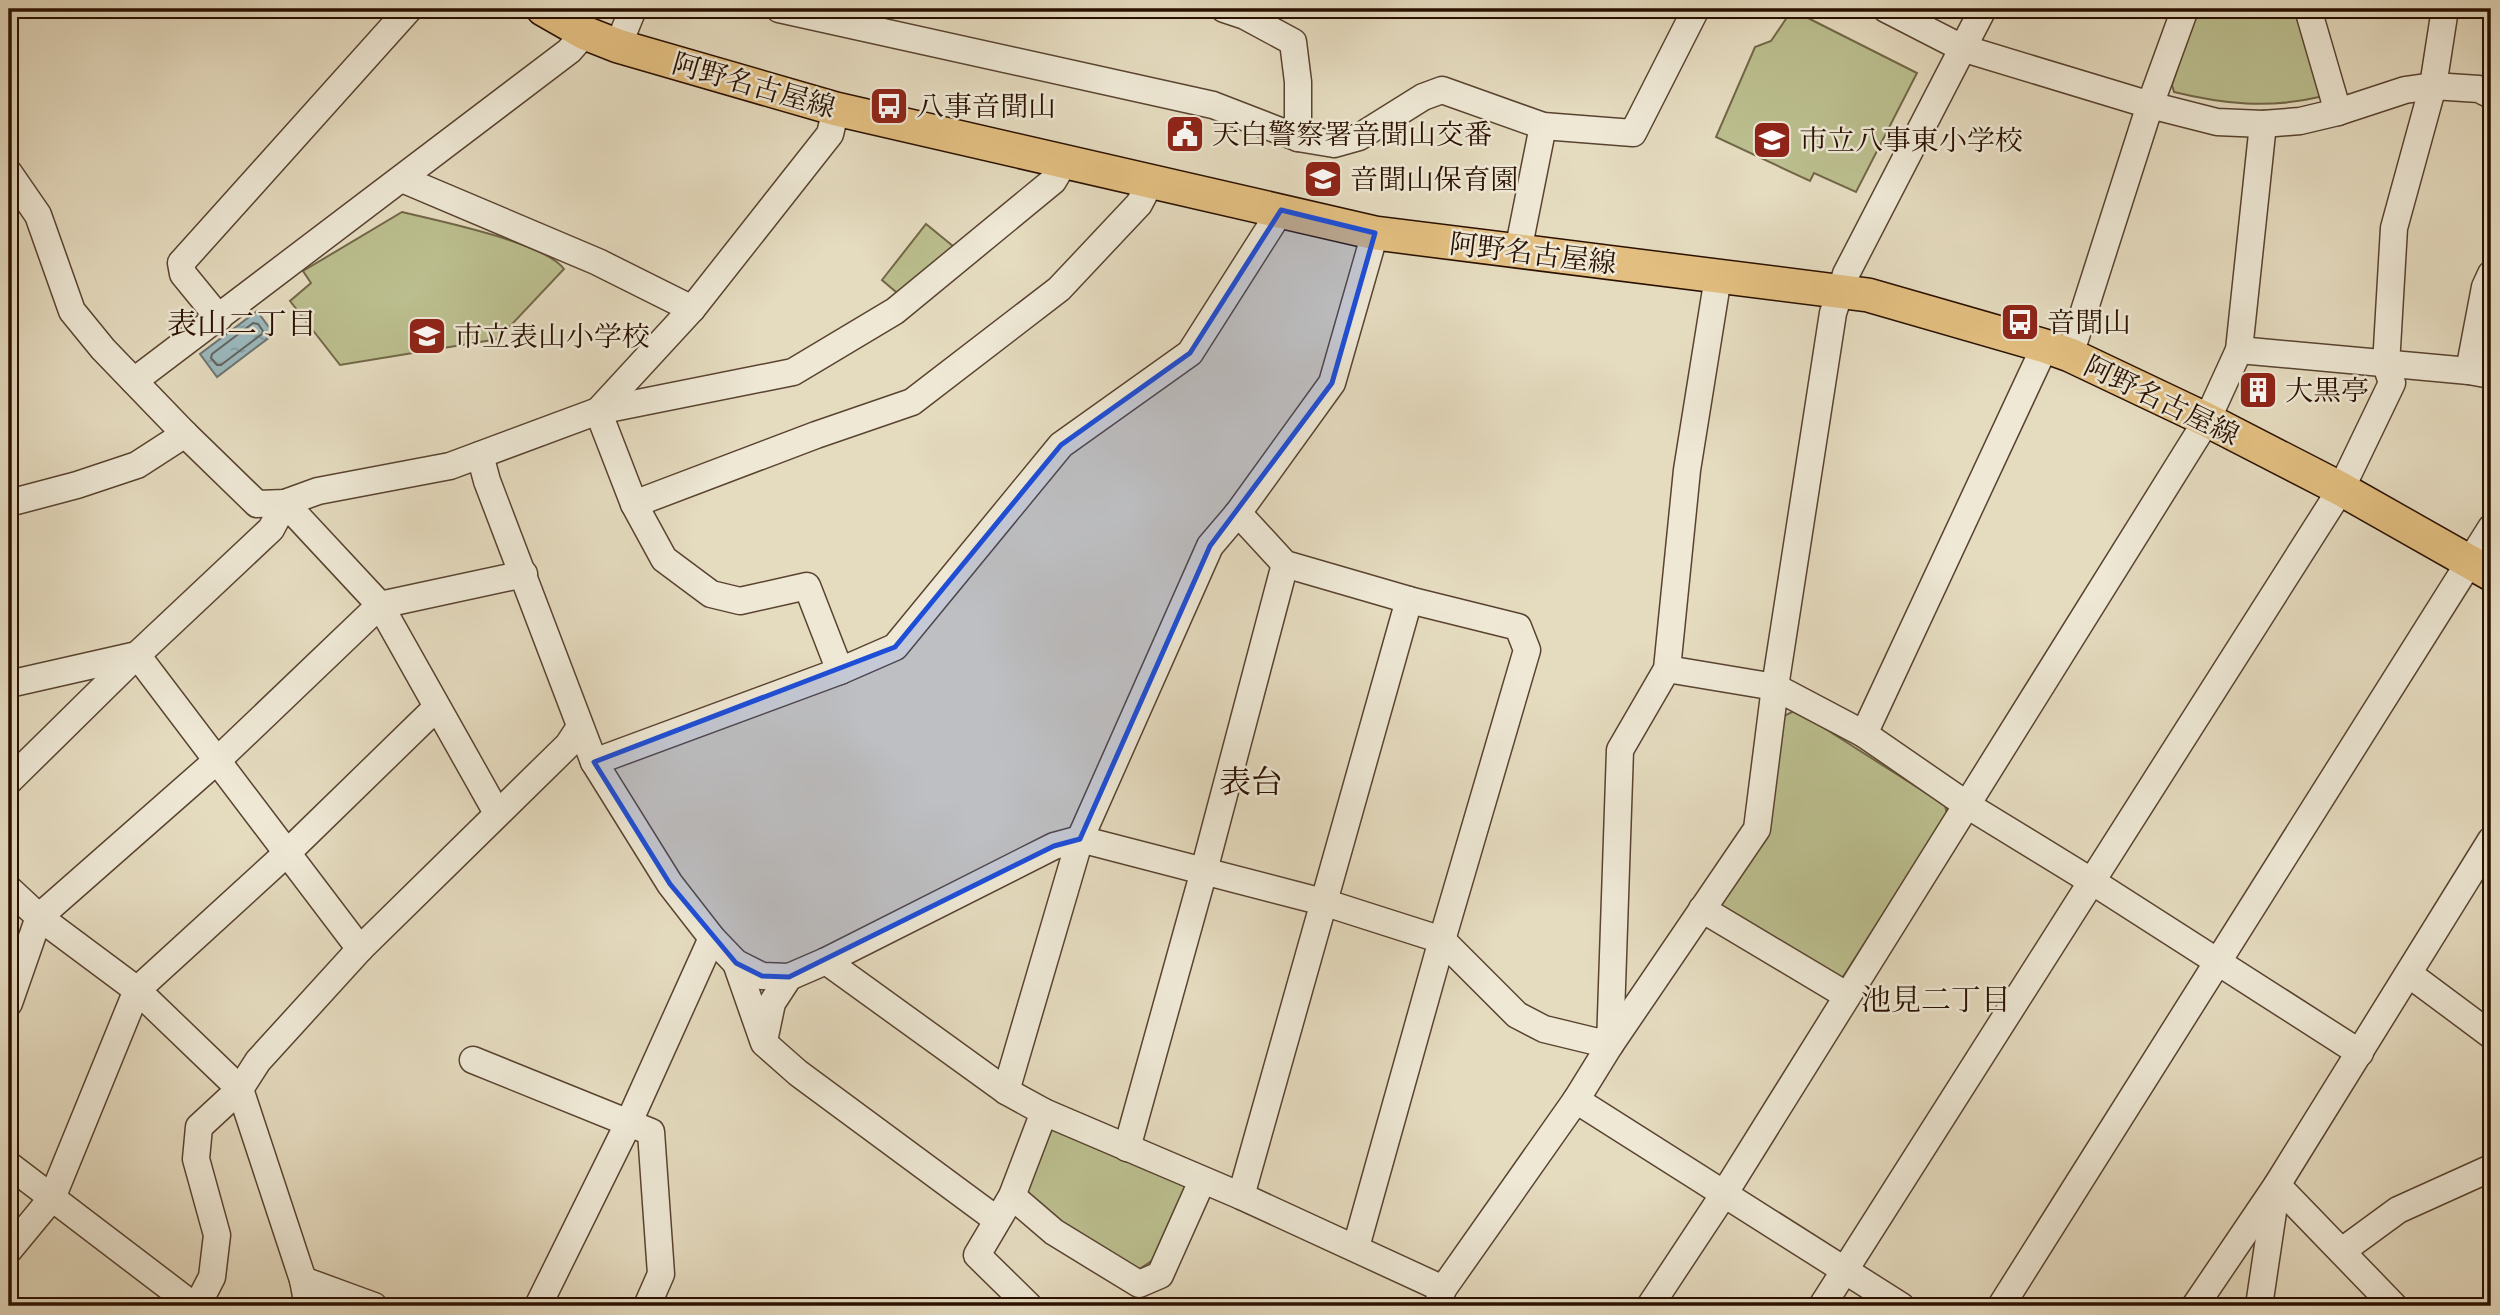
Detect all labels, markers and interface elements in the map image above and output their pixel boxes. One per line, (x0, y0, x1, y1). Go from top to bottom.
street label: 阿野名古屋線 (668, 45, 840, 125)
bus stop icon: 八事音聞山 (868, 85, 910, 127)
place label: 八事音聞山 (916, 88, 1056, 124)
public building icon: 天白警察署音聞山交番 (1164, 113, 1206, 155)
place label: 天白警察署音聞山交番 (1212, 116, 1492, 152)
school or university icon: 市立八事東小学校 (1751, 119, 1793, 161)
place label: 市立八事東小学校 (1799, 122, 2023, 158)
school or university icon: 音聞山保育園 (1302, 158, 1344, 200)
place label: 音聞山保育園 (1350, 161, 1518, 197)
street label: 阿野名古屋線 (1447, 225, 1619, 281)
bus stop icon: 音聞山 (1999, 301, 2041, 343)
district label: 表山二丁目 (167, 304, 317, 343)
place label: 音聞山 (2047, 304, 2131, 340)
school or university icon: 市立表山小学校 (406, 315, 448, 357)
place label: 市立表山小学校 (454, 318, 650, 354)
street label: 阿野名古屋線 (2079, 347, 2245, 453)
building icon: 大黒亭 (2237, 369, 2279, 411)
place label: 大黒亭 (2285, 372, 2369, 408)
district label: 表台 (1219, 761, 1283, 803)
district label: 池見二丁目 (1861, 980, 2011, 1019)

